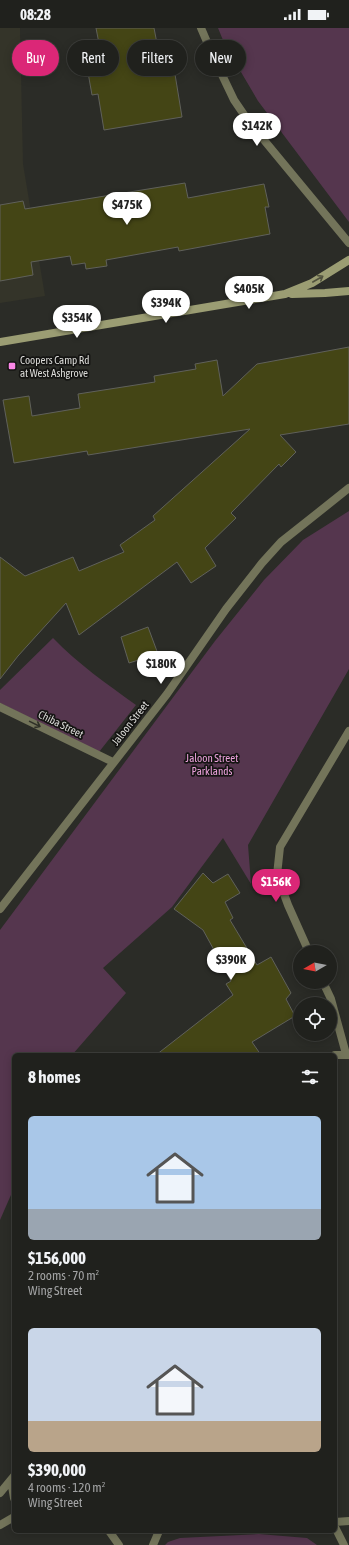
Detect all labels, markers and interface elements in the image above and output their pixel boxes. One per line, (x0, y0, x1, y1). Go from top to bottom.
text: 08:28 (20, 6, 51, 23)
chip: Buy (12, 40, 59, 76)
chip: Rent (67, 40, 119, 76)
chip: Filters (127, 40, 187, 76)
chip: New (195, 40, 246, 76)
pin: $142K (229, 113, 285, 147)
text: $142K (242, 118, 272, 133)
pin: $475K (99, 192, 155, 226)
text: $475K (112, 197, 142, 212)
one-way arrow (312, 275, 324, 283)
pin: $405K (221, 276, 277, 310)
text: $405K (234, 281, 264, 296)
pin: $394K (138, 290, 194, 324)
text: $394K (151, 295, 181, 310)
pin: $354K (49, 305, 105, 339)
text: $354K (62, 310, 92, 325)
place label: Coopers Camp Rd at West Ashgrove (20, 354, 90, 379)
marker: Coopers Camp Rd at West Ashgrove (7, 361, 17, 371)
pin: $180K (133, 651, 189, 685)
text: $180K (146, 656, 176, 671)
street label: Jaloon Street (109, 699, 151, 747)
street label: Chiba Street (36, 708, 86, 740)
one-way arrow (29, 721, 41, 728)
park label: Jaloon Street Parklands (186, 752, 238, 777)
pin: $156K (248, 869, 304, 903)
text: $156K (261, 874, 291, 889)
north arrow (293, 945, 337, 989)
map controls (293, 945, 337, 1041)
pin: $390K (203, 947, 259, 981)
text: $390K (216, 952, 246, 967)
button: locate (293, 997, 337, 1041)
icon: filters (299, 1066, 321, 1088)
text: 8 homes (28, 1067, 81, 1087)
icon: home (139, 1142, 211, 1214)
text: $156,000 (28, 1248, 86, 1268)
text: 2 rooms · 70 m² (28, 1268, 99, 1283)
text: Wing Street (28, 1283, 83, 1298)
icon: home (139, 1354, 211, 1426)
text: $390,000 (28, 1460, 86, 1480)
text: 4 rooms · 120 m² (28, 1480, 105, 1495)
text: Wing Street (28, 1495, 83, 1510)

